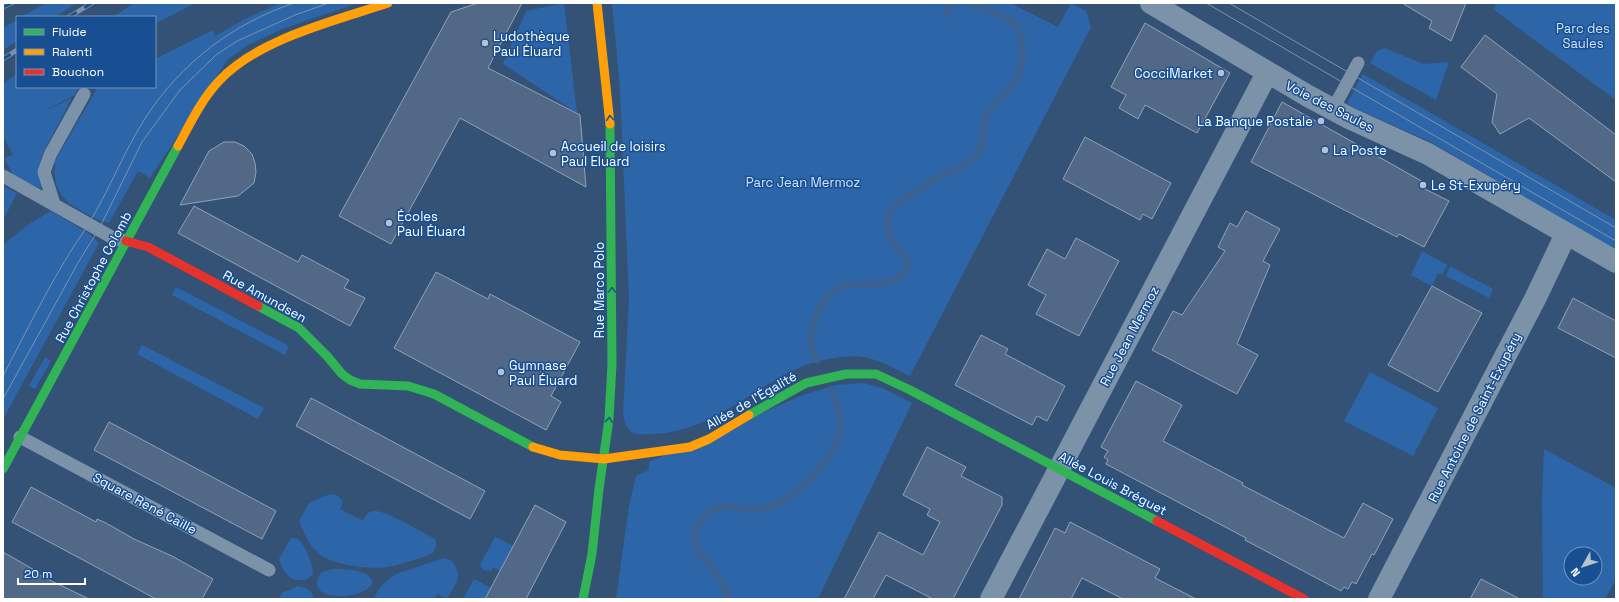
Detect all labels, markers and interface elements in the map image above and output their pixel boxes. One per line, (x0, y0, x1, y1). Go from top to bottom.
legend (16, 16, 156, 88)
park label: Parc des Saules (1556, 20, 1610, 52)
text: Fluide (52, 24, 87, 40)
place label: Ludothèque Paul Éluard (493, 28, 570, 60)
marker: Ludothèque Paul Éluard (480, 38, 490, 48)
text: Ralenti (52, 44, 92, 60)
text: Bouchon (52, 64, 104, 80)
place label: CocciMarket (1134, 65, 1213, 82)
marker: CocciMarket (1216, 68, 1226, 78)
street label: Voie des Saules (1283, 77, 1377, 136)
place label: La Banque Postale (1197, 113, 1313, 130)
one-way arrow (605, 115, 614, 121)
marker: La Banque Postale (1316, 116, 1326, 126)
place label: Accueil de loisirs Paul Eluard (561, 138, 666, 170)
place label: La Poste (1333, 142, 1387, 159)
marker: La Poste (1320, 145, 1330, 155)
marker: Accueil de loisirs Paul Eluard (548, 148, 558, 158)
park label: Parc Jean Mermoz (746, 174, 860, 191)
place label: Le St-Exupéry (1431, 177, 1521, 194)
marker: Le St-Exupéry (1418, 180, 1428, 190)
place label: Écoles Paul Éluard (397, 208, 465, 240)
street label: Rue Christophe Colomb (52, 209, 135, 346)
marker: Écoles Paul Éluard (384, 218, 394, 228)
street label: Rue Marco Polo (591, 242, 608, 338)
street label: Rue Amundsen (220, 266, 310, 326)
street label: Rue Jean Mermoz (1096, 283, 1163, 389)
one-way arrow (608, 287, 616, 293)
street label: Rue Antoine de Saint-Exupéry (1424, 329, 1525, 505)
place label: Gymnase Paul Éluard (509, 357, 577, 389)
marker: Gymnase Paul Éluard (496, 367, 506, 377)
street label: Allée de l'Égalité (703, 368, 800, 433)
one-way arrow (604, 417, 613, 423)
street label: Allée Louis Bréguet (1056, 448, 1170, 519)
street label: Square René Caille (90, 469, 200, 538)
north arrow (1563, 546, 1603, 586)
scale bar (18, 560, 85, 586)
text: N (1567, 565, 1583, 580)
text: 20 m (24, 566, 52, 582)

